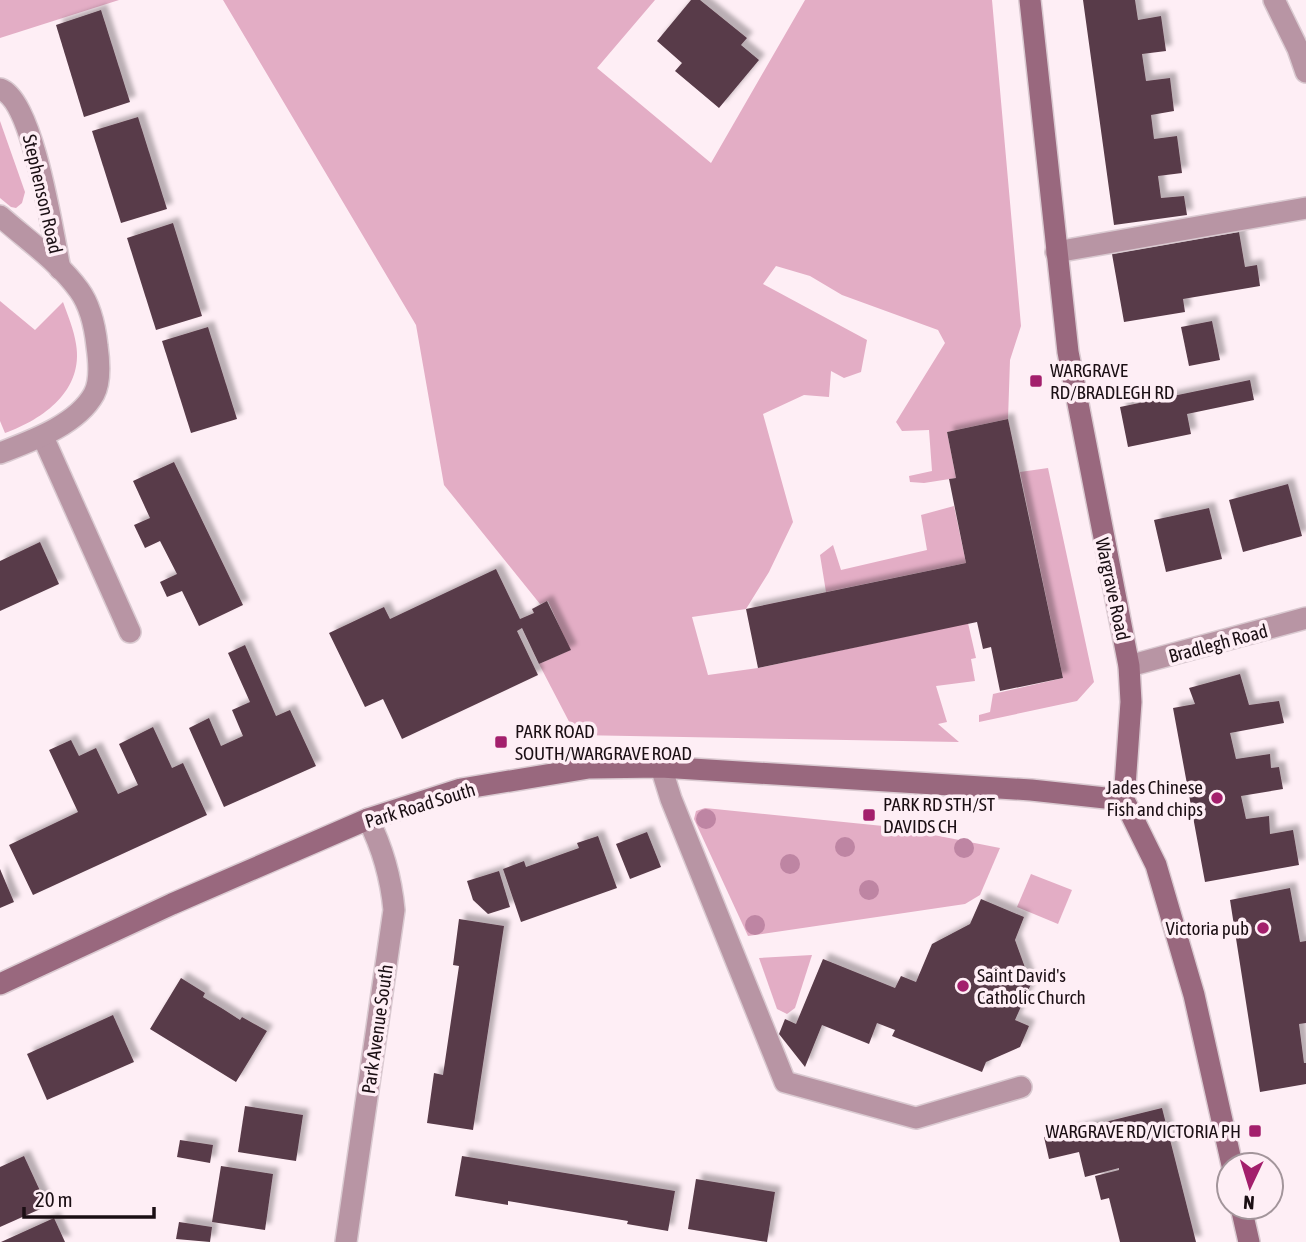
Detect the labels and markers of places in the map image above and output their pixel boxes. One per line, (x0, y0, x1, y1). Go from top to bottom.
place label: WARGRAVE RD/BRADLEGH RD (1050, 359, 1174, 403)
marker: WARGRAVE RD/BRADLEGH RD (1028, 373, 1044, 389)
place label: PARK ROAD SOUTH/WARGRAVE ROAD (515, 720, 692, 764)
marker: PARK ROAD SOUTH/WARGRAVE ROAD (493, 734, 509, 750)
place label: Jades Chinese Fish and chips (1106, 776, 1203, 820)
marker: Jades Chinese Fish and chips (1209, 790, 1225, 806)
place label: PARK RD STH/ST DAVIDS CH (883, 793, 996, 837)
marker: PARK RD STH/ST DAVIDS CH (861, 807, 877, 823)
place label: Victoria pub (1165, 917, 1249, 939)
marker: Victoria pub (1255, 920, 1271, 936)
place label: Saint David's Catholic Church (977, 964, 1086, 1008)
marker: Saint David's Catholic Church (955, 978, 971, 994)
place label: WARGRAVE RD/VICTORIA PH (1046, 1120, 1241, 1142)
marker: WARGRAVE RD/VICTORIA PH (1247, 1123, 1263, 1139)

